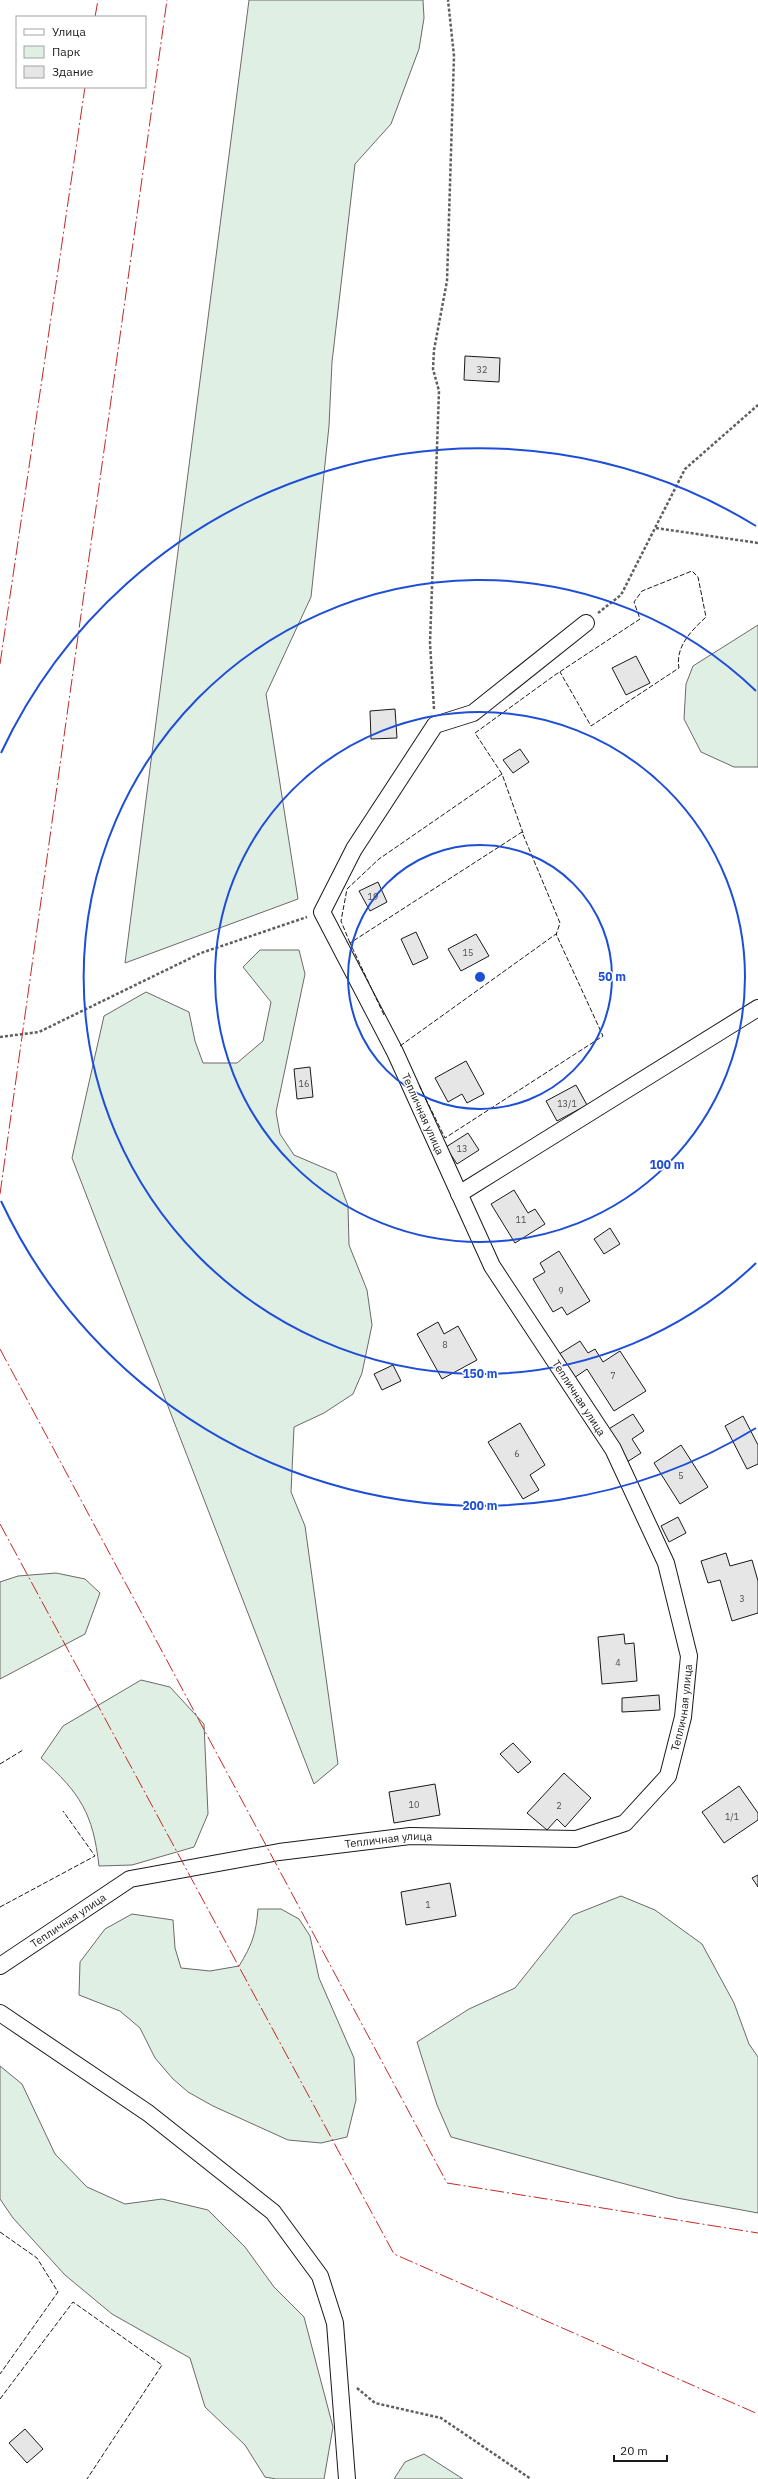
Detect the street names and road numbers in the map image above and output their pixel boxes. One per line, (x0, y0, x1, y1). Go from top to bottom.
street label: Тепличная улица (399, 1071, 447, 1157)
street label: Тепличная улица (549, 1357, 609, 1439)
street label: Тепличная улица (668, 1663, 695, 1753)
street label: Тепличная улица (344, 1829, 432, 1851)
street label: Тепличная улица (28, 1890, 109, 1951)

